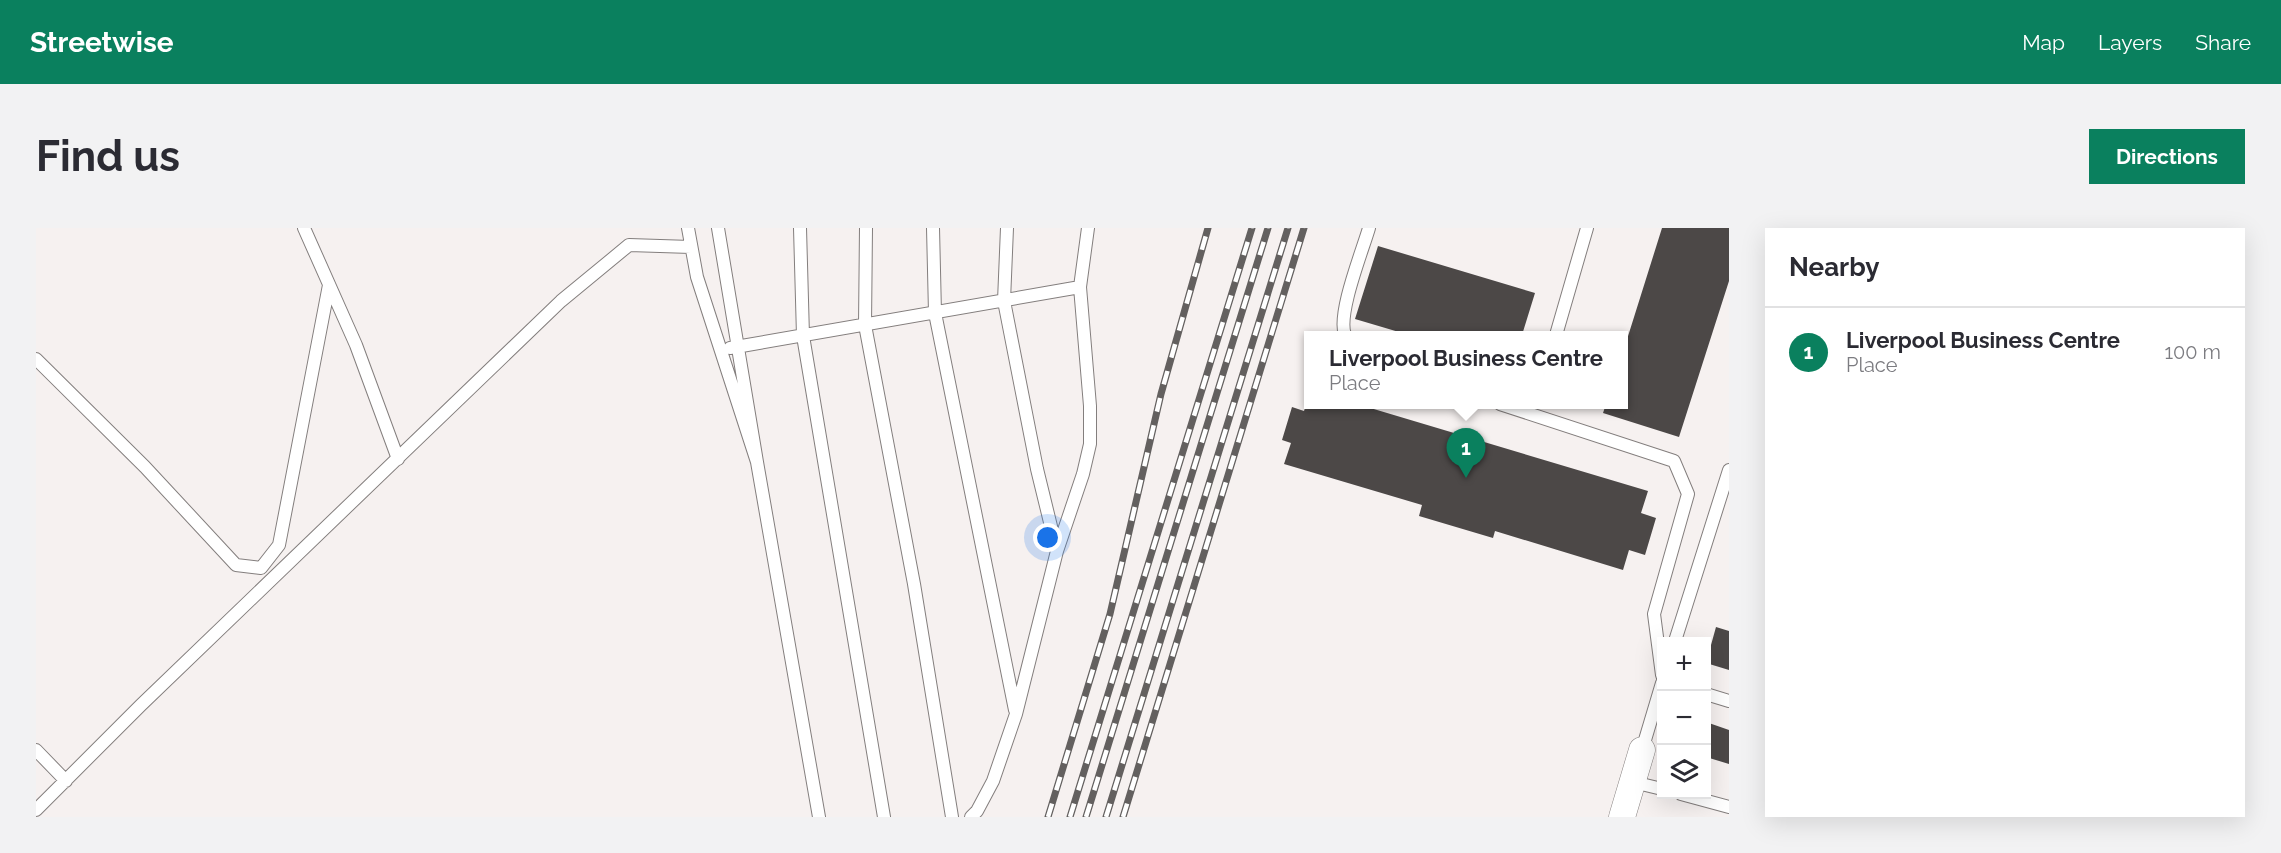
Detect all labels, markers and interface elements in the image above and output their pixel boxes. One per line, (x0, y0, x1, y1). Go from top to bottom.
text: Streetwise (30, 26, 174, 59)
text: Map (2022, 30, 2065, 55)
text: Layers (2098, 30, 2162, 55)
text: Share (2195, 30, 2251, 55)
button: Directions (2089, 129, 2245, 184)
text: Find us (36, 132, 180, 181)
text: Nearby (1789, 252, 1879, 282)
text: Liverpool Business Centre (1846, 327, 2120, 353)
popup (1304, 331, 1628, 409)
text: 1 (1804, 340, 1813, 364)
text: 100 m (2164, 340, 2221, 364)
text: Liverpool Business Centre (1329, 345, 1603, 371)
text: Place (1846, 353, 1897, 377)
text: Place (1329, 371, 1380, 395)
pin: 1 (1446, 428, 1486, 478)
your location (1033, 523, 1062, 552)
map controls (1657, 637, 1711, 799)
button: + (1657, 637, 1711, 691)
button: − (1657, 691, 1711, 745)
button: layers (1657, 745, 1711, 799)

